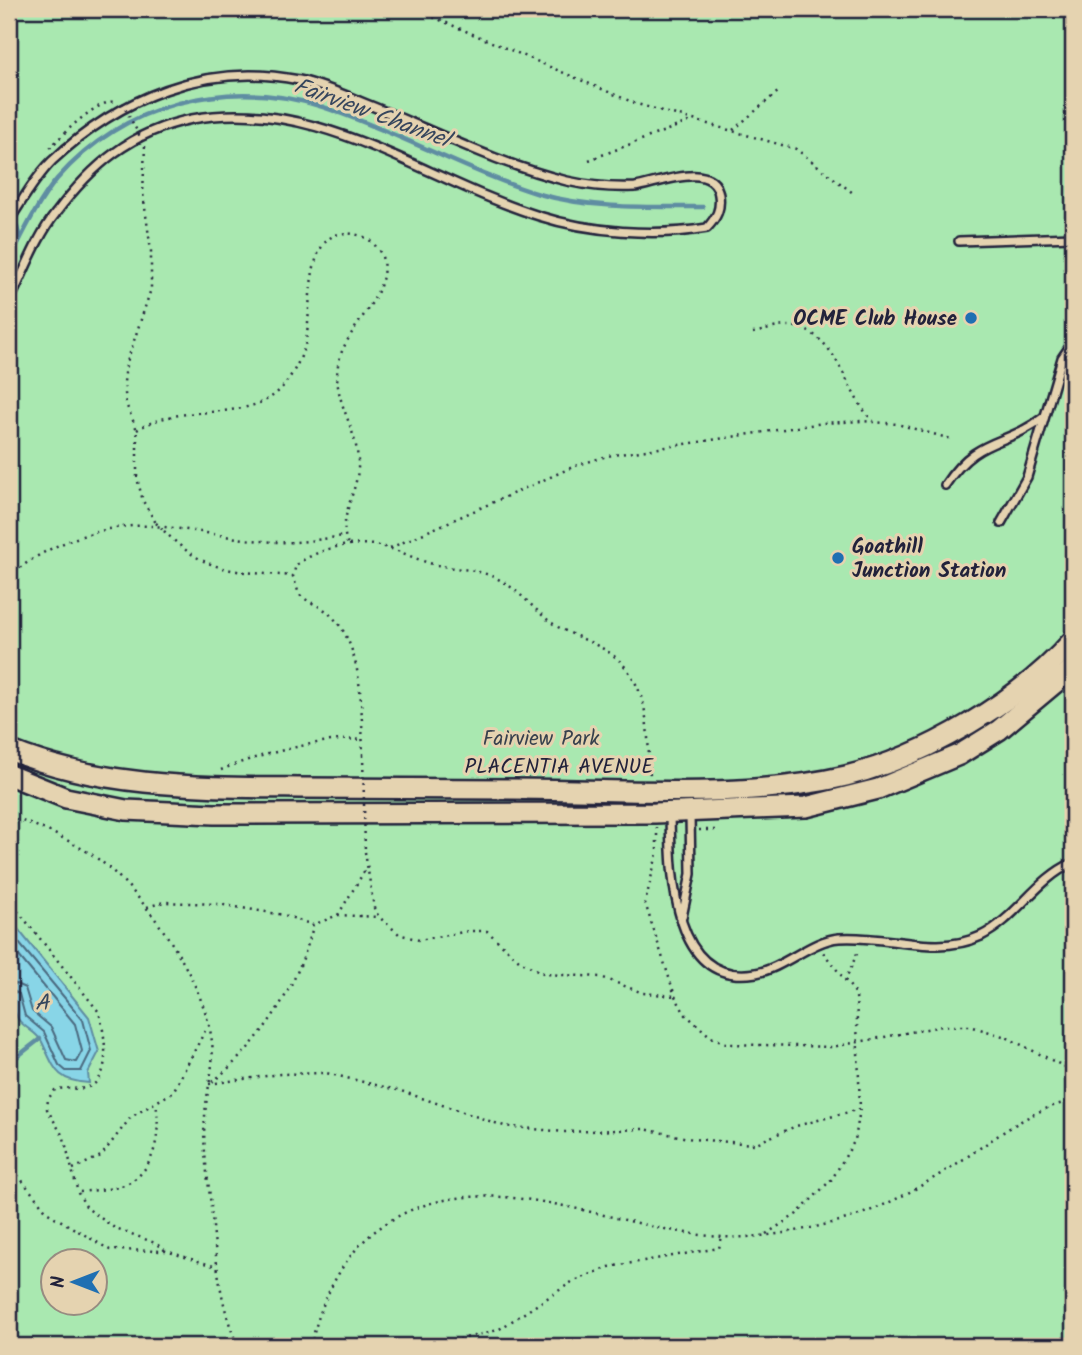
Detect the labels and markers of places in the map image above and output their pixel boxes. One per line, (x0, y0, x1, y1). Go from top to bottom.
place label: OCME Club House (793, 303, 957, 336)
marker: OCME Club House (963, 310, 979, 326)
place label: Goathill Junction Station (852, 531, 1006, 588)
marker: Goathill Junction Station (830, 550, 846, 566)

